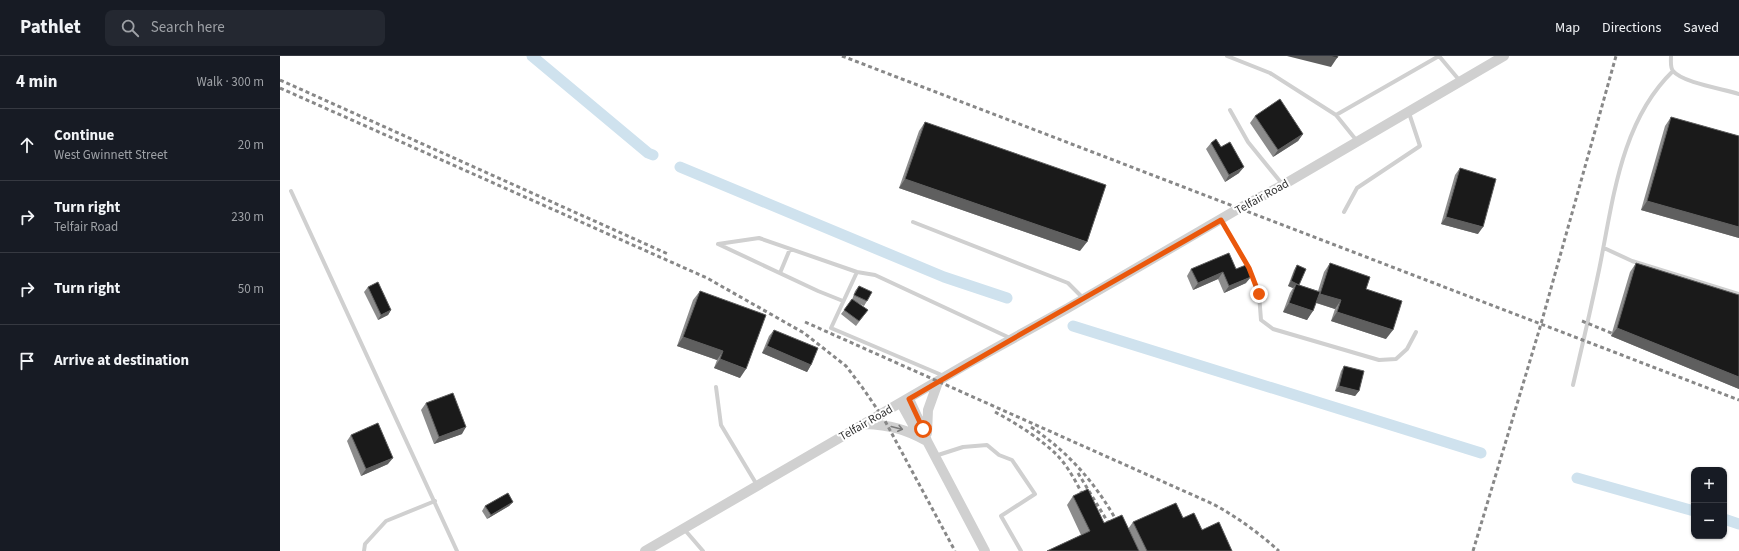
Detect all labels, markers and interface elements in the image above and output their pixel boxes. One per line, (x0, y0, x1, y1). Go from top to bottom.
search box (105, 10, 385, 46)
text: Pathlet (20, 14, 81, 41)
icon: search (119, 17, 141, 39)
text: Search here (151, 17, 225, 38)
text: Map (1555, 18, 1580, 38)
text: Directions (1602, 18, 1661, 38)
text: Saved (1683, 18, 1719, 38)
text: 4 min (16, 70, 57, 94)
text: Walk · 300 m (196, 73, 264, 91)
text: Continue (54, 125, 114, 146)
icon: ahead (16, 134, 38, 156)
text: 20 m (238, 136, 264, 154)
text: West Gwinnett Street (54, 146, 168, 164)
street label: Telfair Road (1232, 175, 1292, 219)
text: Turn right (54, 197, 120, 218)
icon: right (16, 206, 38, 228)
text: 230 m (231, 208, 264, 226)
text: Telfair Road (54, 218, 118, 236)
icon: right (16, 278, 38, 300)
text: Turn right (54, 278, 120, 299)
text: 50 m (238, 280, 264, 298)
route end (1250, 285, 1268, 303)
icon: arrive (16, 350, 38, 372)
text: Arrive at destination (54, 350, 189, 371)
street label: Telfair Road (836, 401, 896, 445)
route start (914, 420, 932, 438)
one-way arrow (891, 425, 904, 432)
map controls (1691, 467, 1727, 539)
button: + (1691, 467, 1727, 503)
button: − (1691, 503, 1727, 539)

